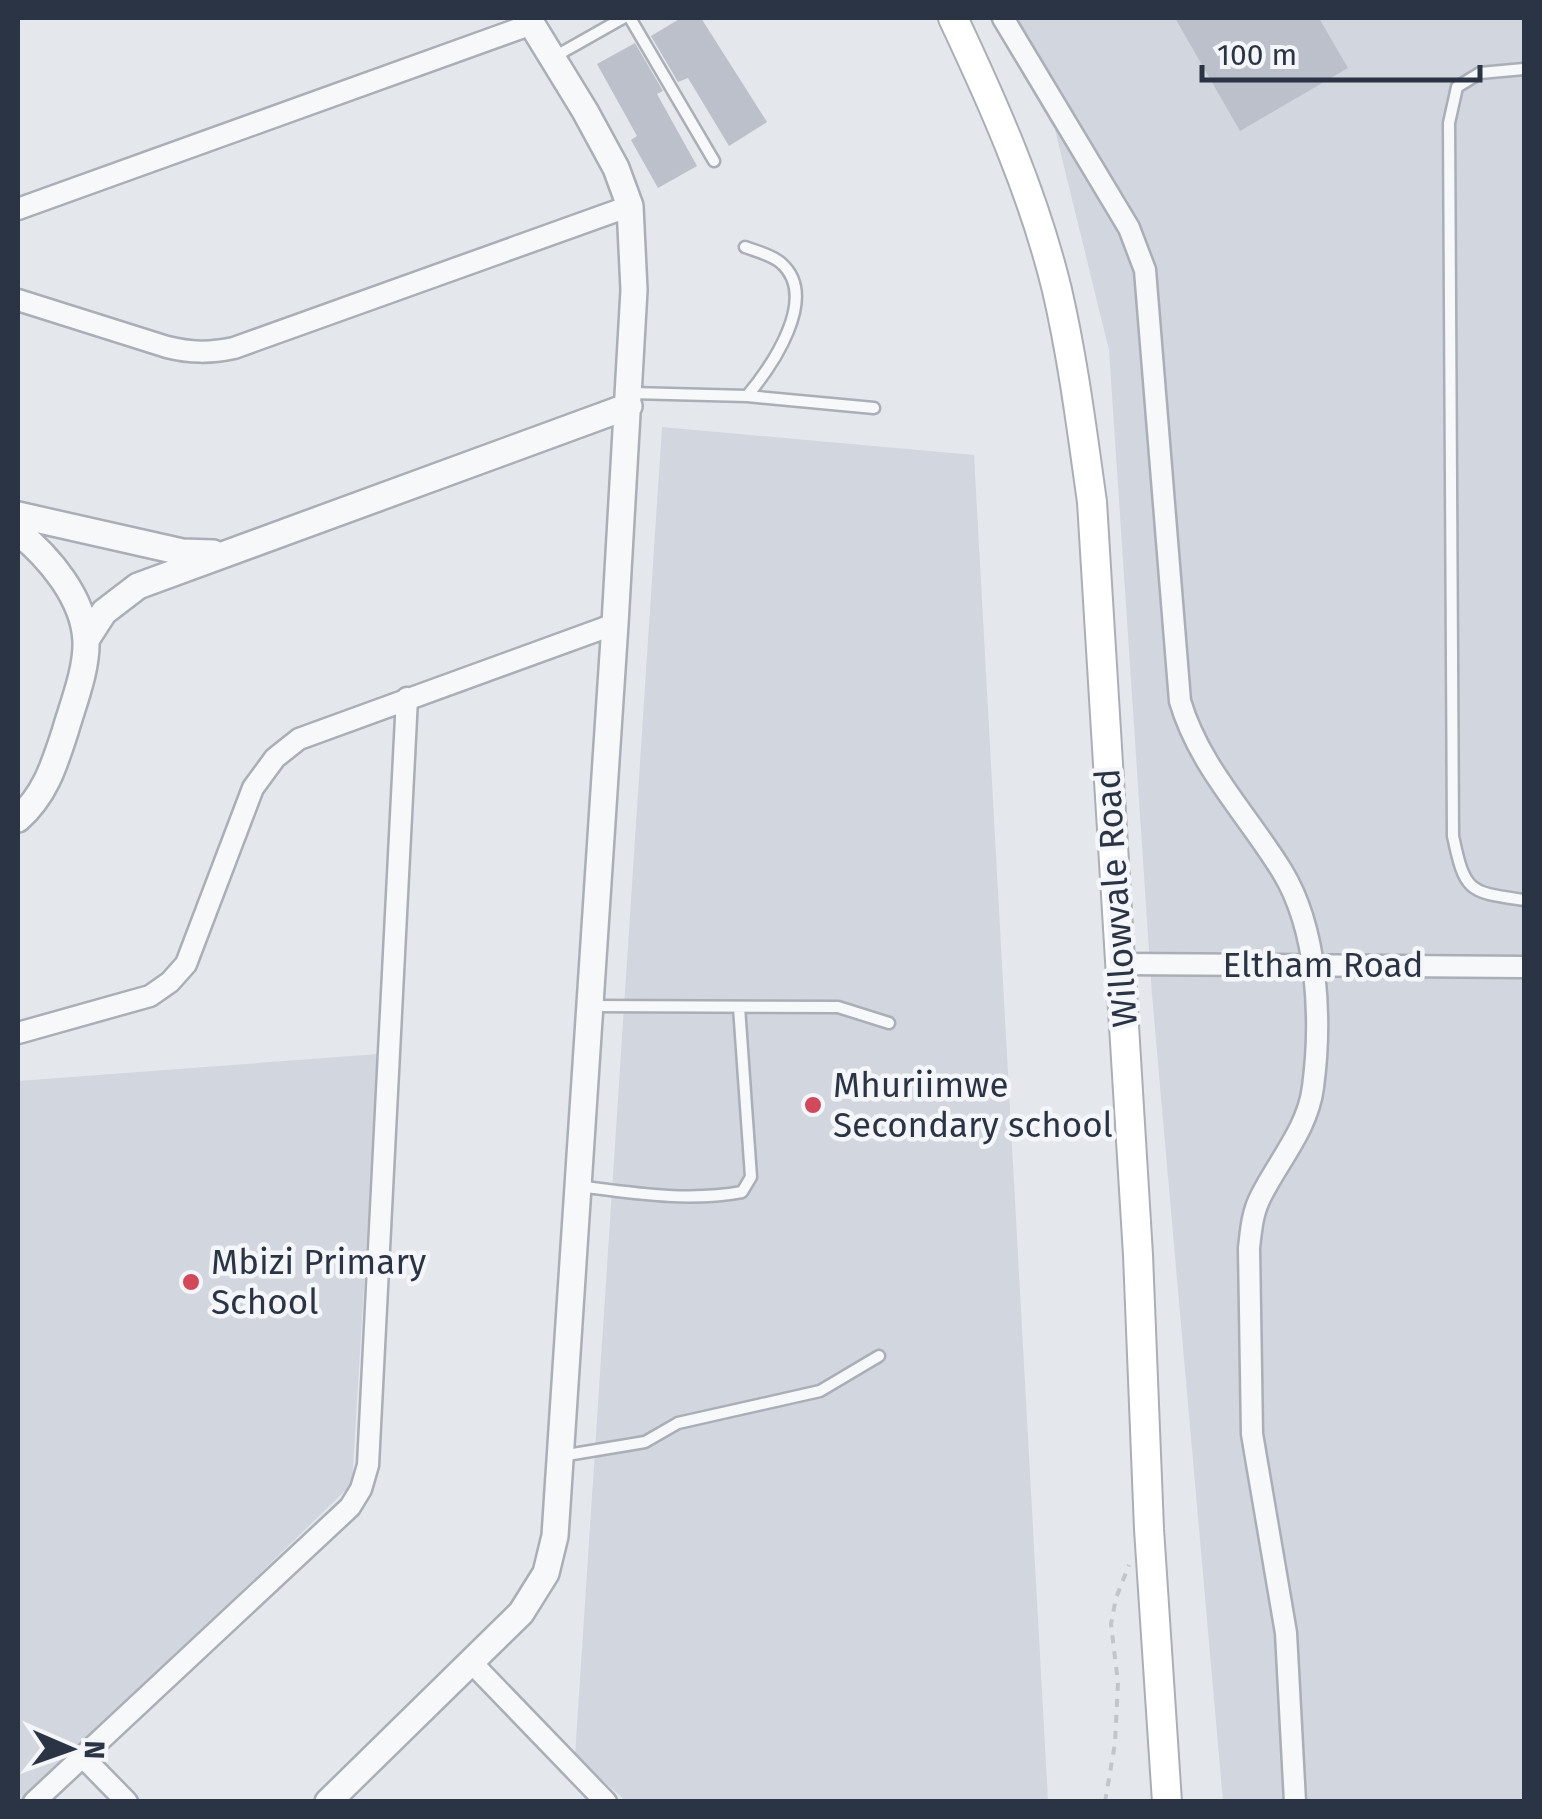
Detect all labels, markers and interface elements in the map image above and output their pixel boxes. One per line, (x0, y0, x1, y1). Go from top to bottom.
scale bar (1202, 20, 1480, 82)
text: 100 m (1217, 37, 1297, 73)
street label: Willowvale Road (1086, 767, 1146, 1029)
street label: Eltham Road (1223, 944, 1423, 986)
place label: Mhuriimwe Secondary school (833, 1064, 1113, 1146)
marker: Mhuriimwe Secondary school (802, 1094, 824, 1116)
place label: Mbizi Primary School (211, 1241, 426, 1323)
marker: Mbizi Primary School (180, 1271, 202, 1293)
north arrow (20, 1699, 120, 1799)
text: N (78, 1740, 111, 1760)

